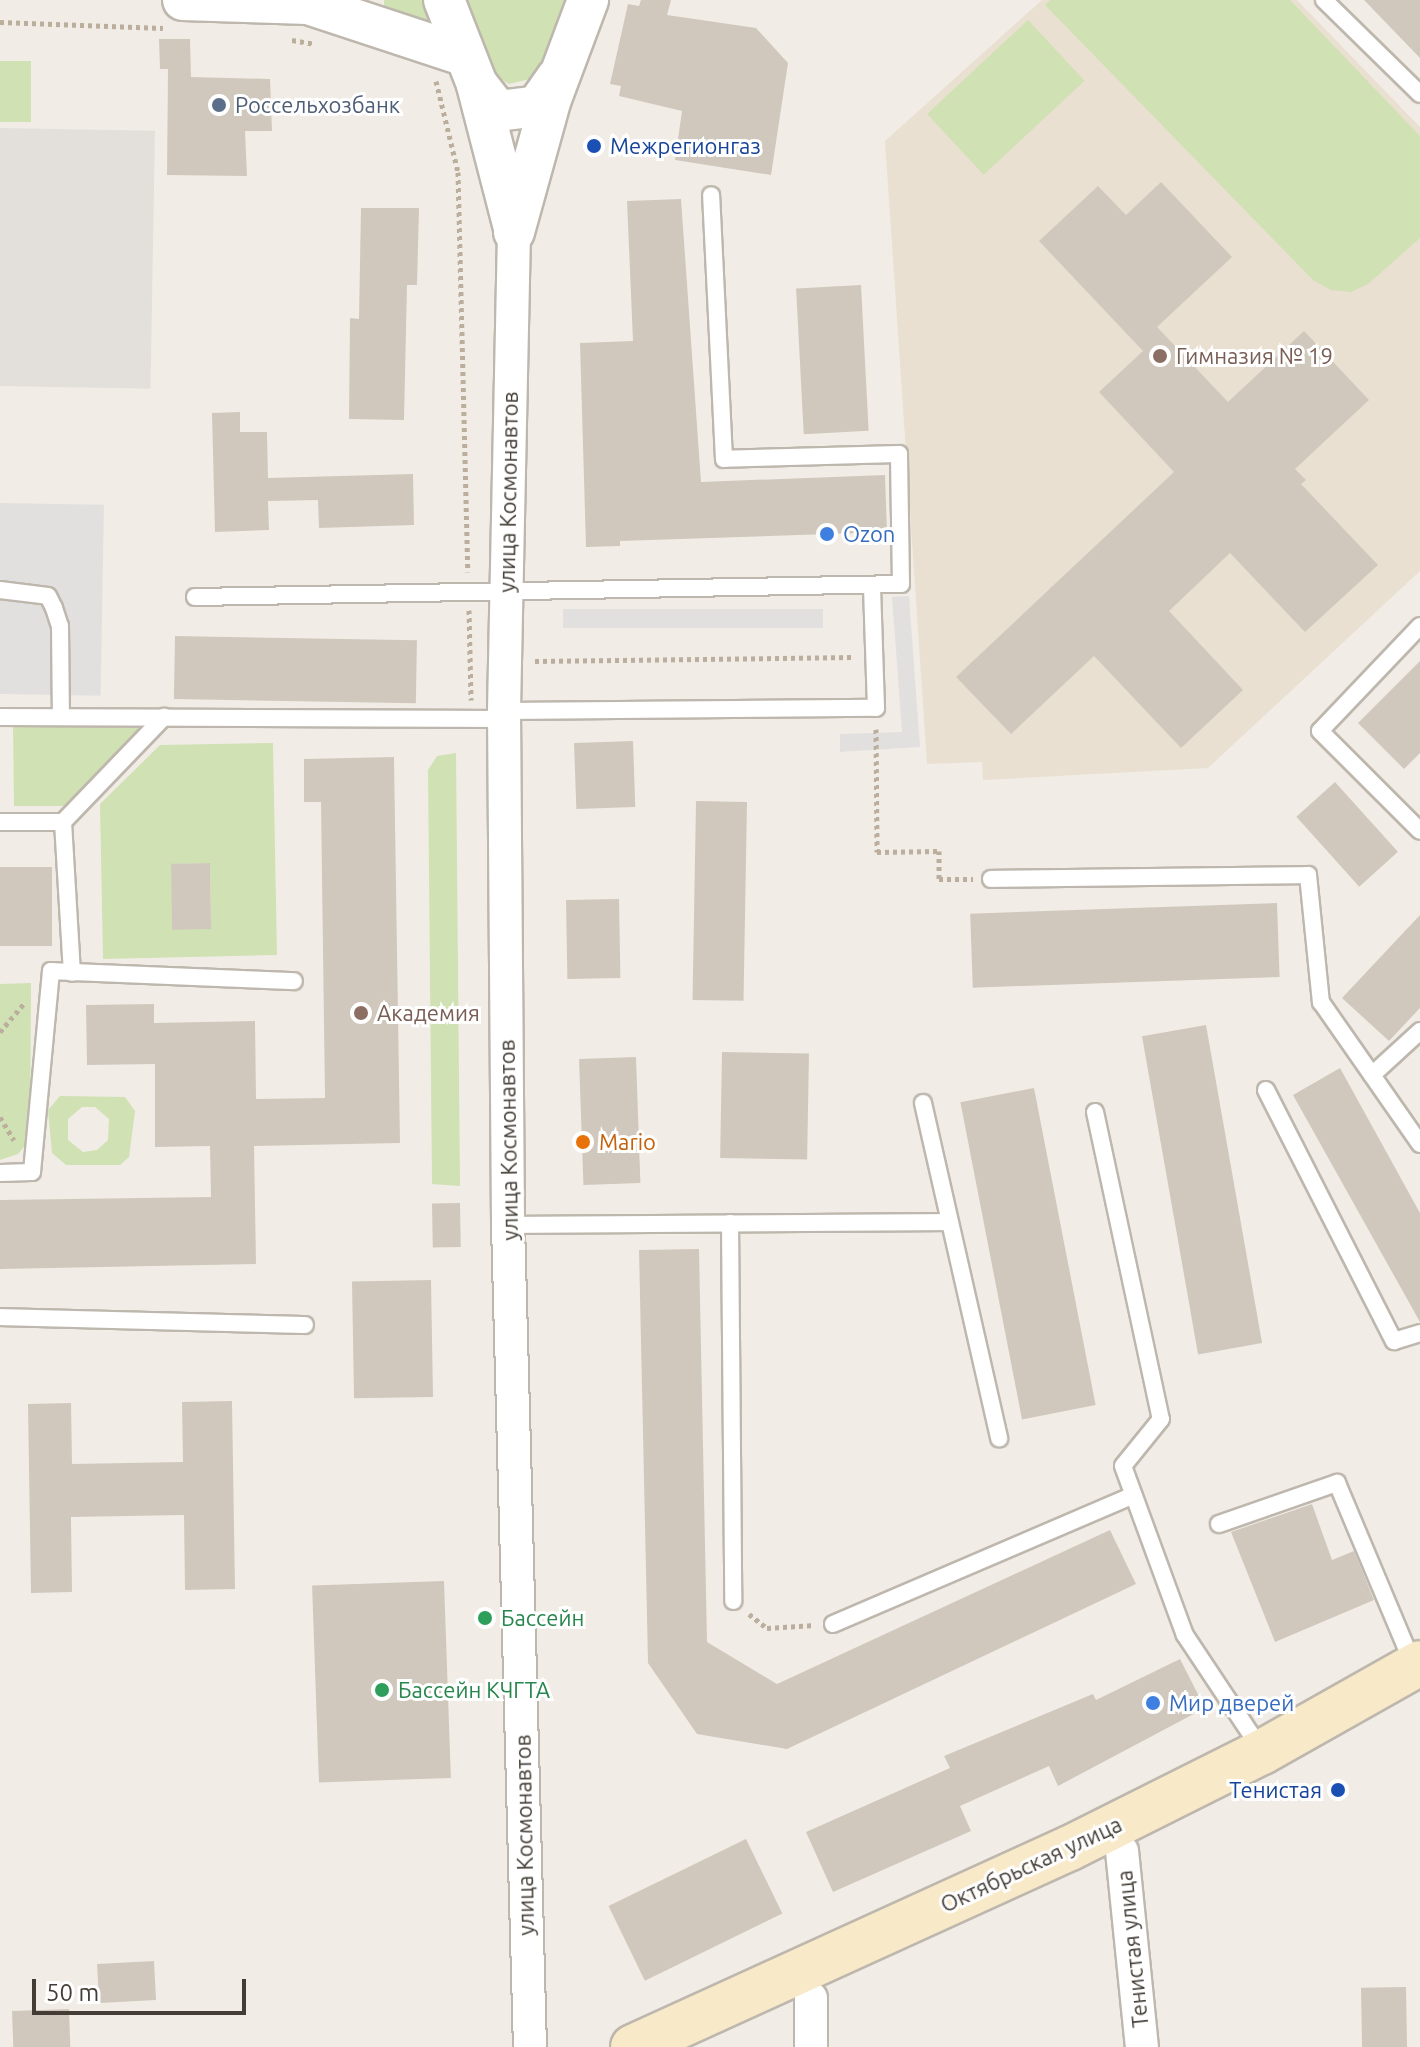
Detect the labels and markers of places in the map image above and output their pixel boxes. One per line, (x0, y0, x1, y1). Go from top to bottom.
place label: Россельхозбанк (235, 92, 400, 118)
marker: Россельхозбанк (210, 96, 228, 114)
place label: Межрегионгаз (610, 133, 761, 159)
marker: Межрегионгаз (585, 137, 603, 155)
place label: Гимназия № 19 (1176, 343, 1333, 369)
marker: Гимназия № 19 (1151, 347, 1169, 365)
place label: Ozon (843, 521, 895, 547)
marker: Ozon (818, 525, 836, 543)
place label: Академия (377, 1000, 480, 1026)
marker: Академия (352, 1004, 370, 1022)
place label: Mario (599, 1129, 656, 1155)
marker: Mario (574, 1133, 592, 1151)
place label: Бассейн (501, 1605, 584, 1631)
marker: Бассейн (476, 1609, 494, 1627)
place label: Бассейн КЧГТА (398, 1677, 550, 1703)
marker: Бассейн КЧГТА (373, 1681, 391, 1699)
place label: Мир дверей (1169, 1690, 1294, 1716)
marker: Мир дверей (1144, 1694, 1162, 1712)
place label: Тенистая (1229, 1777, 1322, 1803)
marker: Тенистая (1329, 1781, 1347, 1799)

